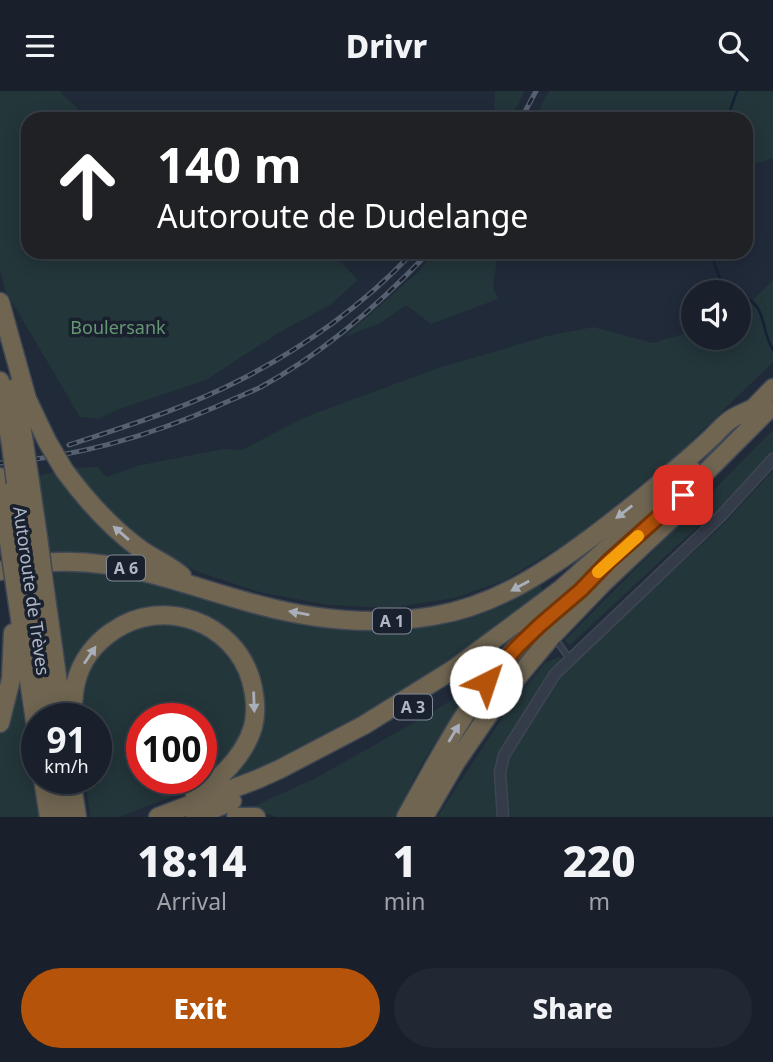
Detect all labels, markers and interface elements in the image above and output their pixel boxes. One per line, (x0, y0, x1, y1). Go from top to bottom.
text: Drivr (346, 24, 427, 67)
icon: menu (21, 27, 59, 65)
icon: search (714, 27, 752, 65)
text: 140 m (157, 131, 302, 197)
icon: ahead (42, 140, 133, 231)
text: Autoroute de Dudelange (157, 194, 528, 237)
map controls (681, 280, 751, 350)
button: sound (681, 280, 751, 350)
park label: Boulersank (70, 315, 166, 339)
pin (653, 465, 713, 525)
icon: arrive (664, 476, 702, 514)
street label: Autoroute de Trèves (8, 505, 56, 677)
one-way arrow (615, 505, 633, 520)
one-way arrow (112, 525, 130, 541)
road number: A 6 (107, 555, 145, 581)
one-way arrow (509, 579, 529, 591)
one-way arrow (288, 607, 310, 618)
road number: A 1 (373, 608, 411, 633)
position arrow (449, 645, 523, 719)
one-way arrow (83, 646, 97, 664)
one-way arrow (249, 691, 260, 713)
road number: A 3 (394, 695, 432, 719)
speed limit sign: 100 (126, 703, 217, 794)
text: 91 (46, 716, 87, 763)
one-way arrow (448, 723, 460, 742)
text: km/h (44, 754, 89, 778)
text: 18:14 (137, 832, 246, 889)
text: 1 (392, 832, 417, 889)
text: 220 (563, 832, 636, 889)
text: Arrival (157, 885, 227, 917)
text: min (384, 885, 425, 917)
text: m (588, 885, 610, 917)
button: Exit (21, 968, 380, 1048)
button: Share (394, 968, 752, 1048)

